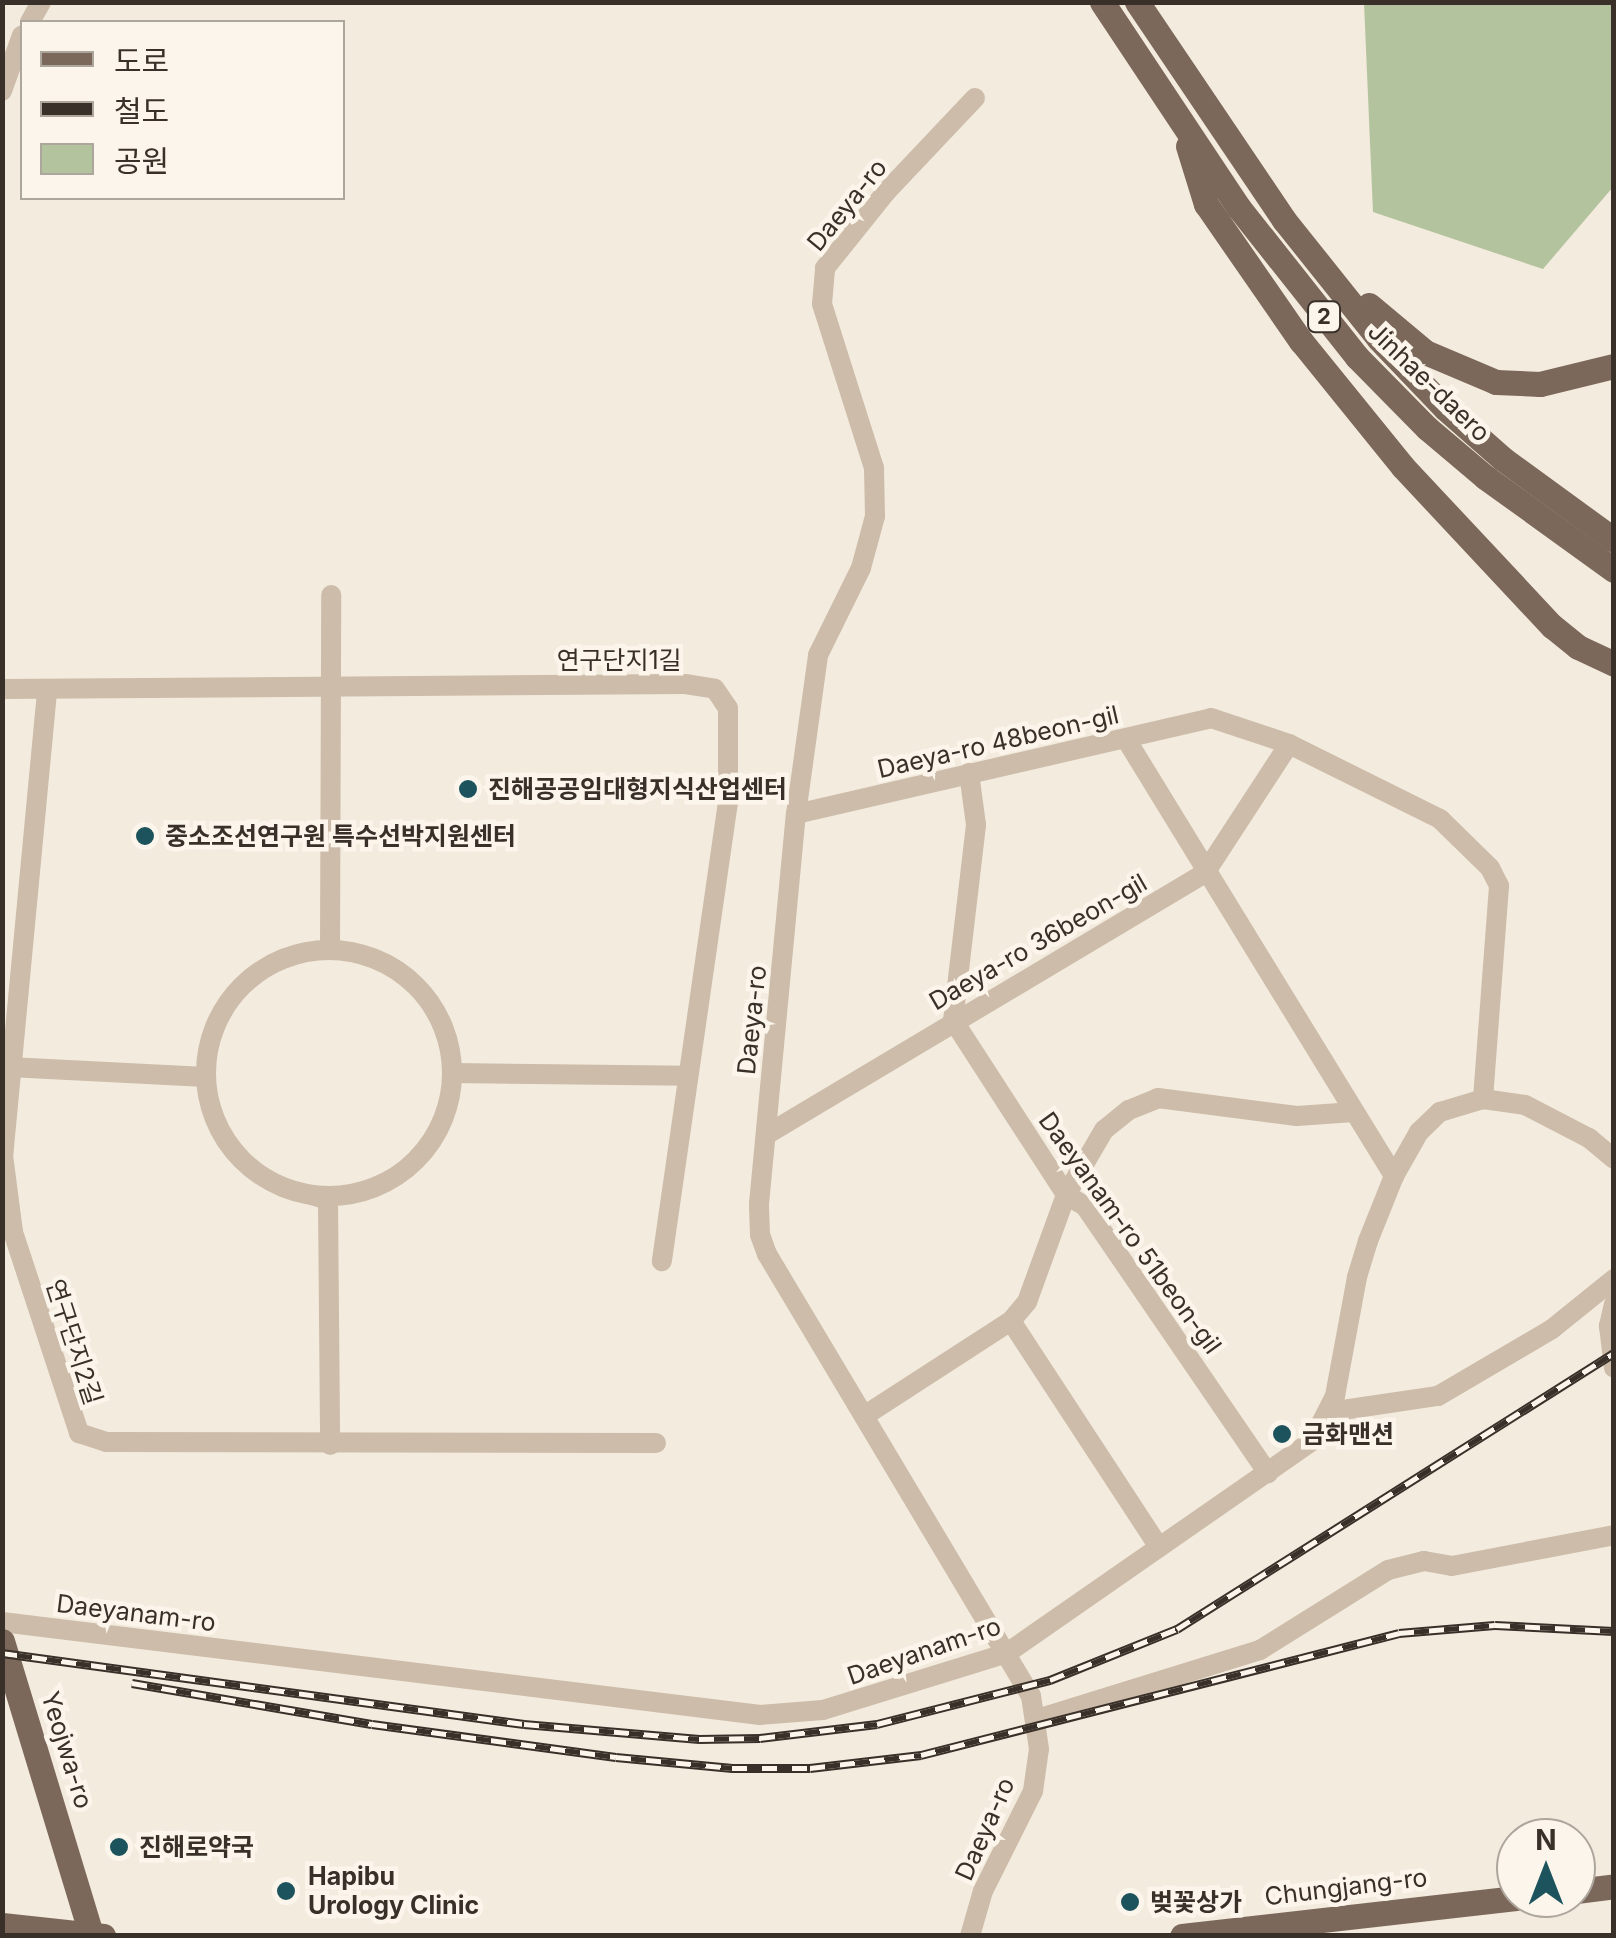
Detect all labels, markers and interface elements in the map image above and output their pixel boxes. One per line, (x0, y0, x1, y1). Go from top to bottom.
legend (20, 20, 345, 200)
text: 도로 (114, 43, 169, 79)
text: 철도 (114, 93, 169, 129)
text: 공원 (114, 143, 169, 179)
street label: Daeya-ro (801, 153, 893, 257)
road number: 2 (1306, 300, 1342, 334)
street label: Jinhae-daero (1362, 316, 1496, 448)
street label: 연구단지1길 (556, 645, 682, 675)
street label: Daeya-ro 48beon-gil (874, 700, 1122, 784)
place label: 진해공공임대형지식산업센터 (488, 774, 787, 804)
marker: 진해공공임대형지식산업센터 (457, 778, 479, 800)
place label: 중소조선연구원 특수선박지원센터 (165, 821, 516, 851)
marker: 중소조선연구원 특수선박지원센터 (134, 825, 156, 847)
street label: Daeya-ro 36beon-gil (924, 867, 1152, 1017)
street label: Daeya-ro (731, 964, 773, 1076)
street label: Daeyanam-ro 51beon-gil (1032, 1106, 1228, 1360)
street label: 연구단지2길 (40, 1275, 108, 1409)
place label: 금화맨션 (1302, 1419, 1394, 1449)
marker: 금화맨션 (1271, 1423, 1293, 1445)
street label: Daeyanam-ro (55, 1588, 217, 1638)
street label: Daeyanam-ro (843, 1611, 1005, 1691)
street label: Yeojwa-ro (35, 1688, 99, 1812)
street label: Daeya-ro (949, 1773, 1021, 1885)
north arrow (1496, 1818, 1596, 1918)
text: N (1535, 1823, 1557, 1857)
place label: 진해로약국 (139, 1832, 254, 1862)
marker: 진해로약국 (108, 1836, 130, 1858)
place label: Hapibu Urology Clinic (308, 1862, 479, 1921)
street label: Chungjang-ro (1263, 1862, 1429, 1912)
marker: Hapibu Urology Clinic (273, 1878, 299, 1904)
place label: 벚꽃상가 (1150, 1887, 1242, 1917)
marker: 벚꽃상가 (1119, 1891, 1141, 1913)

